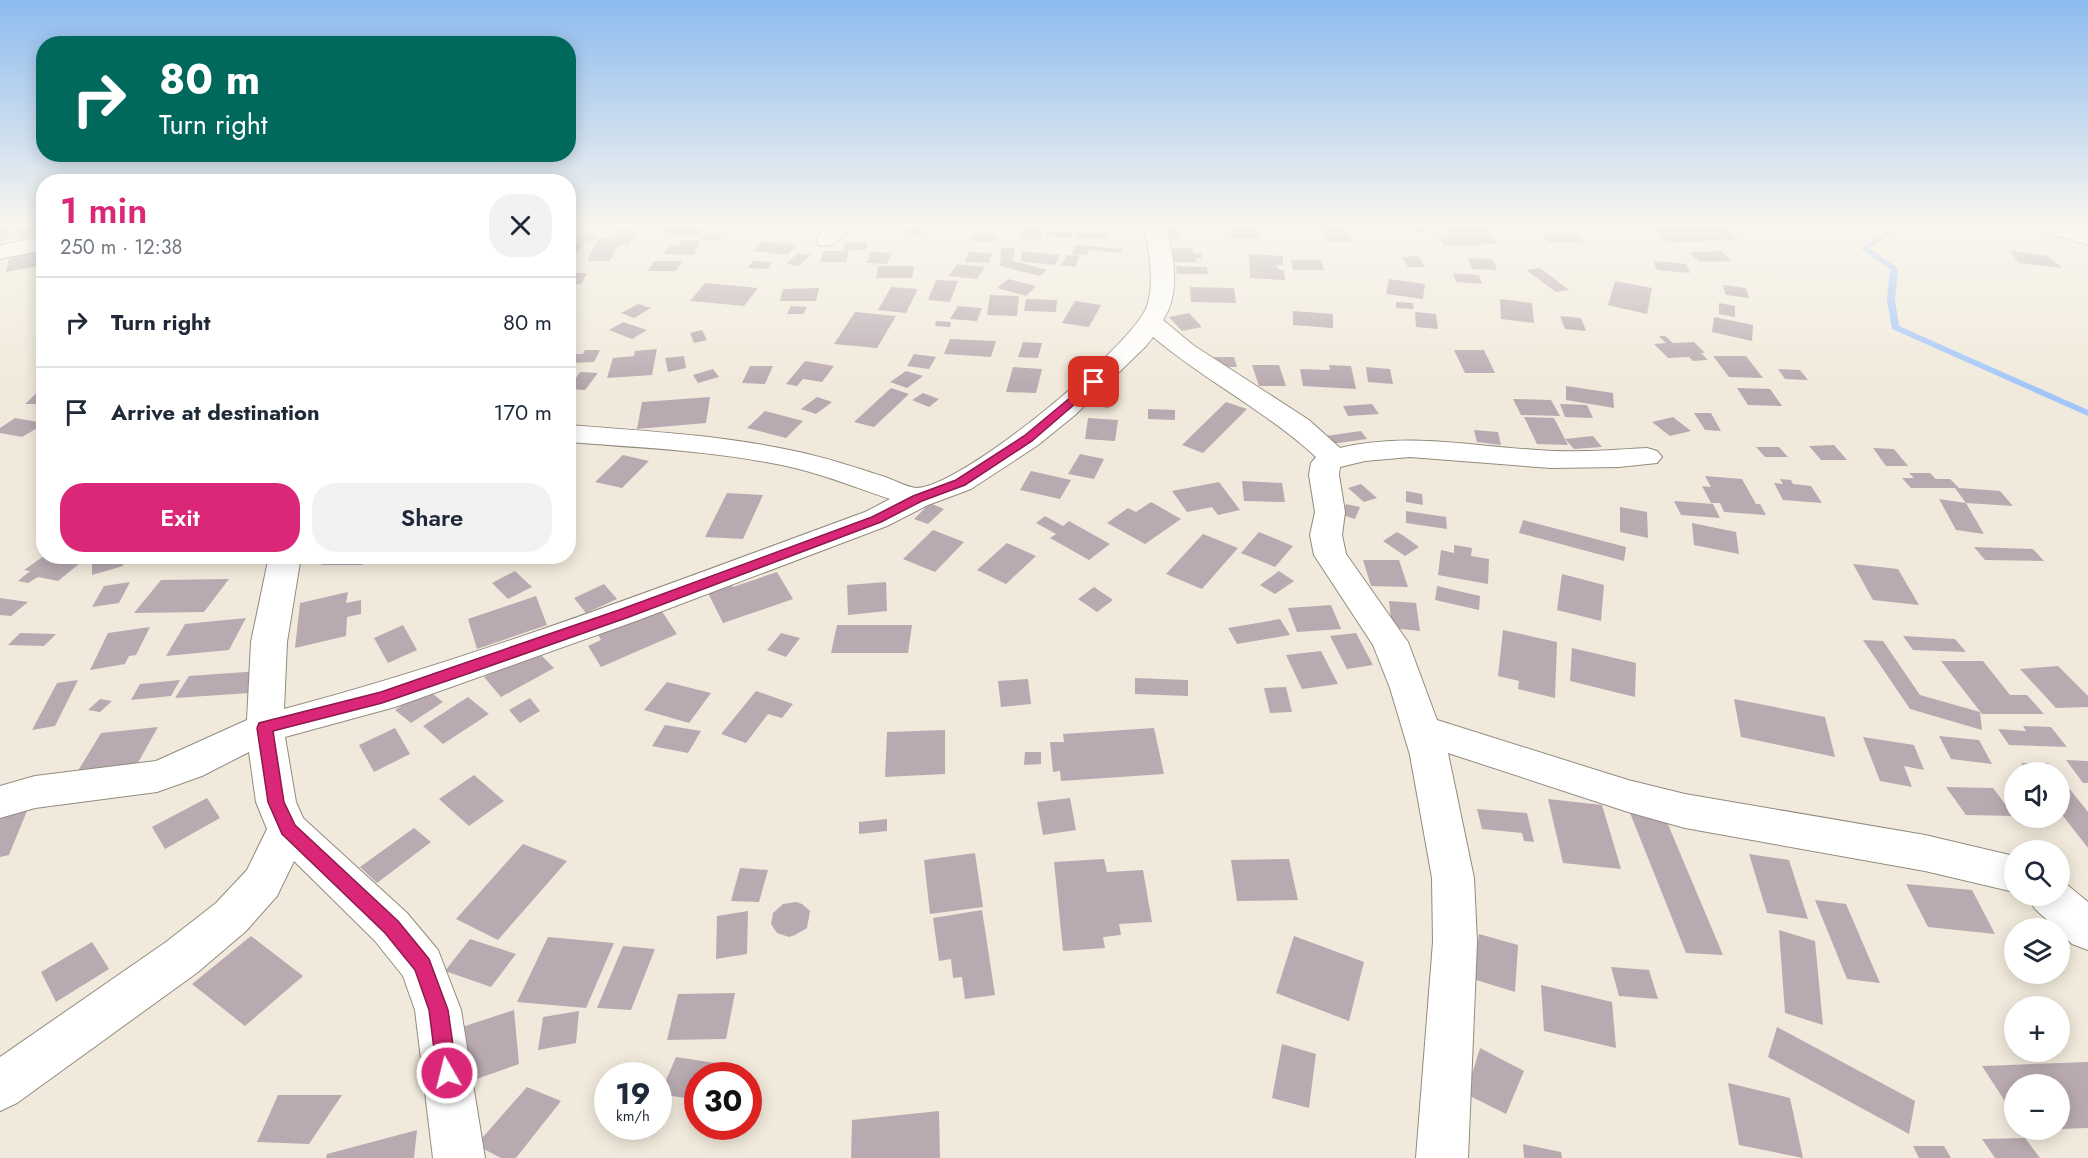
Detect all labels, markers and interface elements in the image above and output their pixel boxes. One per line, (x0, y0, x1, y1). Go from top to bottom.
text: 80 m (159, 49, 260, 110)
icon: right (60, 60, 138, 138)
text: Turn right (159, 105, 267, 144)
text: 1 min (60, 184, 147, 236)
button: close (489, 194, 552, 257)
text: 250 m · 12:38 (60, 233, 182, 262)
icon: right (60, 306, 93, 339)
text: Turn right (111, 306, 211, 338)
text: 80 m (503, 306, 552, 338)
pin (1068, 356, 1119, 407)
icon: arrive (1077, 365, 1110, 398)
icon: arrive (60, 396, 93, 429)
text: Arrive at destination (111, 396, 320, 428)
text: 170 m (494, 396, 552, 428)
button: Exit (60, 483, 300, 552)
button: Share (312, 483, 552, 552)
map controls (2004, 762, 2070, 1140)
button: sound (2004, 762, 2070, 828)
button: search (2004, 840, 2070, 906)
button: layers (2004, 918, 2070, 984)
button: + (2004, 996, 2070, 1062)
position arrow (415, 1041, 479, 1105)
speed limit sign: 30 (684, 1062, 762, 1140)
text: 19 (615, 1072, 651, 1115)
button: − (2004, 1074, 2070, 1140)
text: km/h (616, 1105, 650, 1127)

